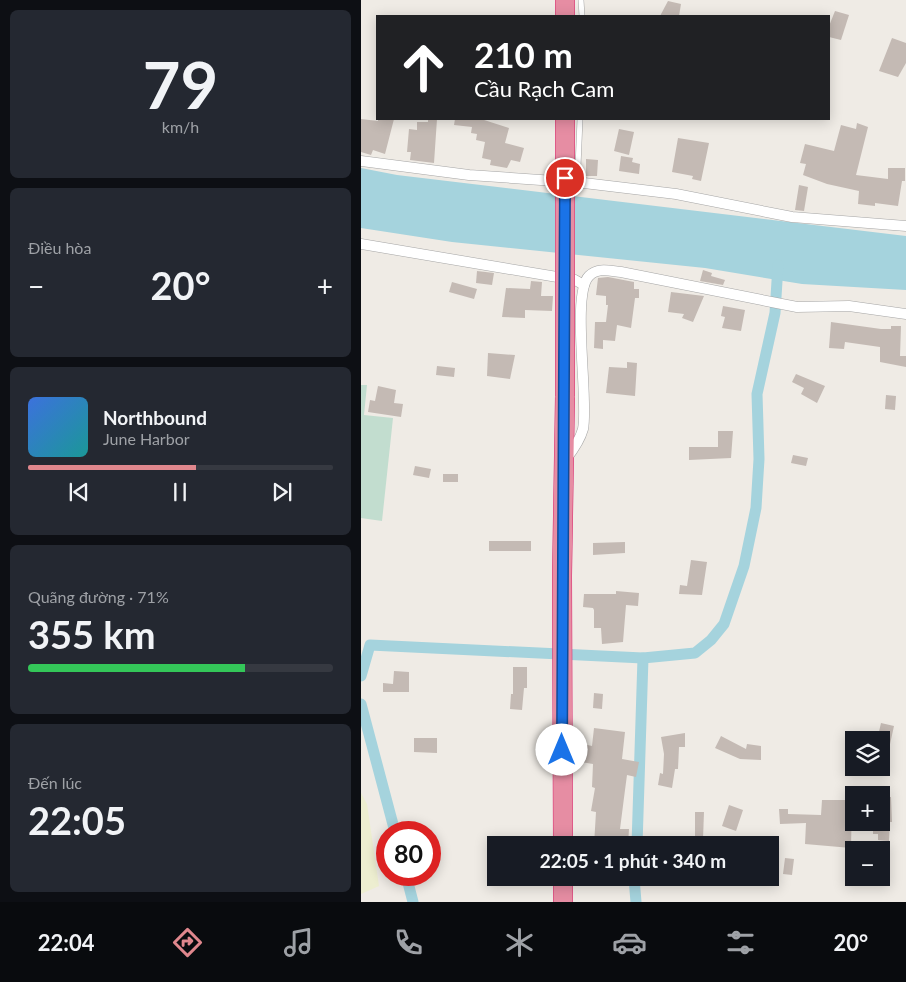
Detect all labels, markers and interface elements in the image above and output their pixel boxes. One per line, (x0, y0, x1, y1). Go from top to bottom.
text: 210 m (474, 33, 573, 75)
icon: ahead (391, 35, 456, 100)
text: 79 (143, 45, 218, 123)
text: Cầu Rạch Cam (474, 75, 614, 102)
text: km/h (162, 117, 199, 136)
pin (544, 157, 586, 199)
icon: arrive (551, 164, 579, 192)
text: Điều hòa (28, 238, 91, 257)
text: 20° (151, 262, 210, 308)
text: − (28, 269, 44, 303)
text: + (317, 269, 333, 303)
text: Northbound (103, 406, 207, 429)
text: June Harbor (103, 429, 190, 448)
icon: previous (65, 478, 93, 506)
icon: pause (166, 478, 194, 506)
icon: next (268, 478, 296, 506)
text: Quãng đường · 71% (28, 587, 169, 606)
text: 355 km (28, 611, 156, 657)
position arrow (535, 723, 587, 775)
map controls (845, 731, 890, 886)
button: layers (845, 731, 890, 776)
text: Đến lúc (28, 773, 82, 792)
button: + (845, 786, 890, 831)
text: 22:05 (28, 797, 126, 843)
speed limit sign: 80 (376, 821, 441, 886)
button: − (845, 841, 890, 886)
text: 22:05 · 1 phút · 340 m (540, 849, 726, 872)
icon: directions (170, 925, 205, 960)
icon: music (281, 925, 316, 960)
icon: phone (391, 925, 426, 960)
icon: climate (502, 925, 537, 960)
icon: car (612, 925, 647, 960)
icon: filters (723, 925, 758, 960)
text: 22:04 (38, 929, 95, 956)
text: 20° (833, 929, 868, 956)

